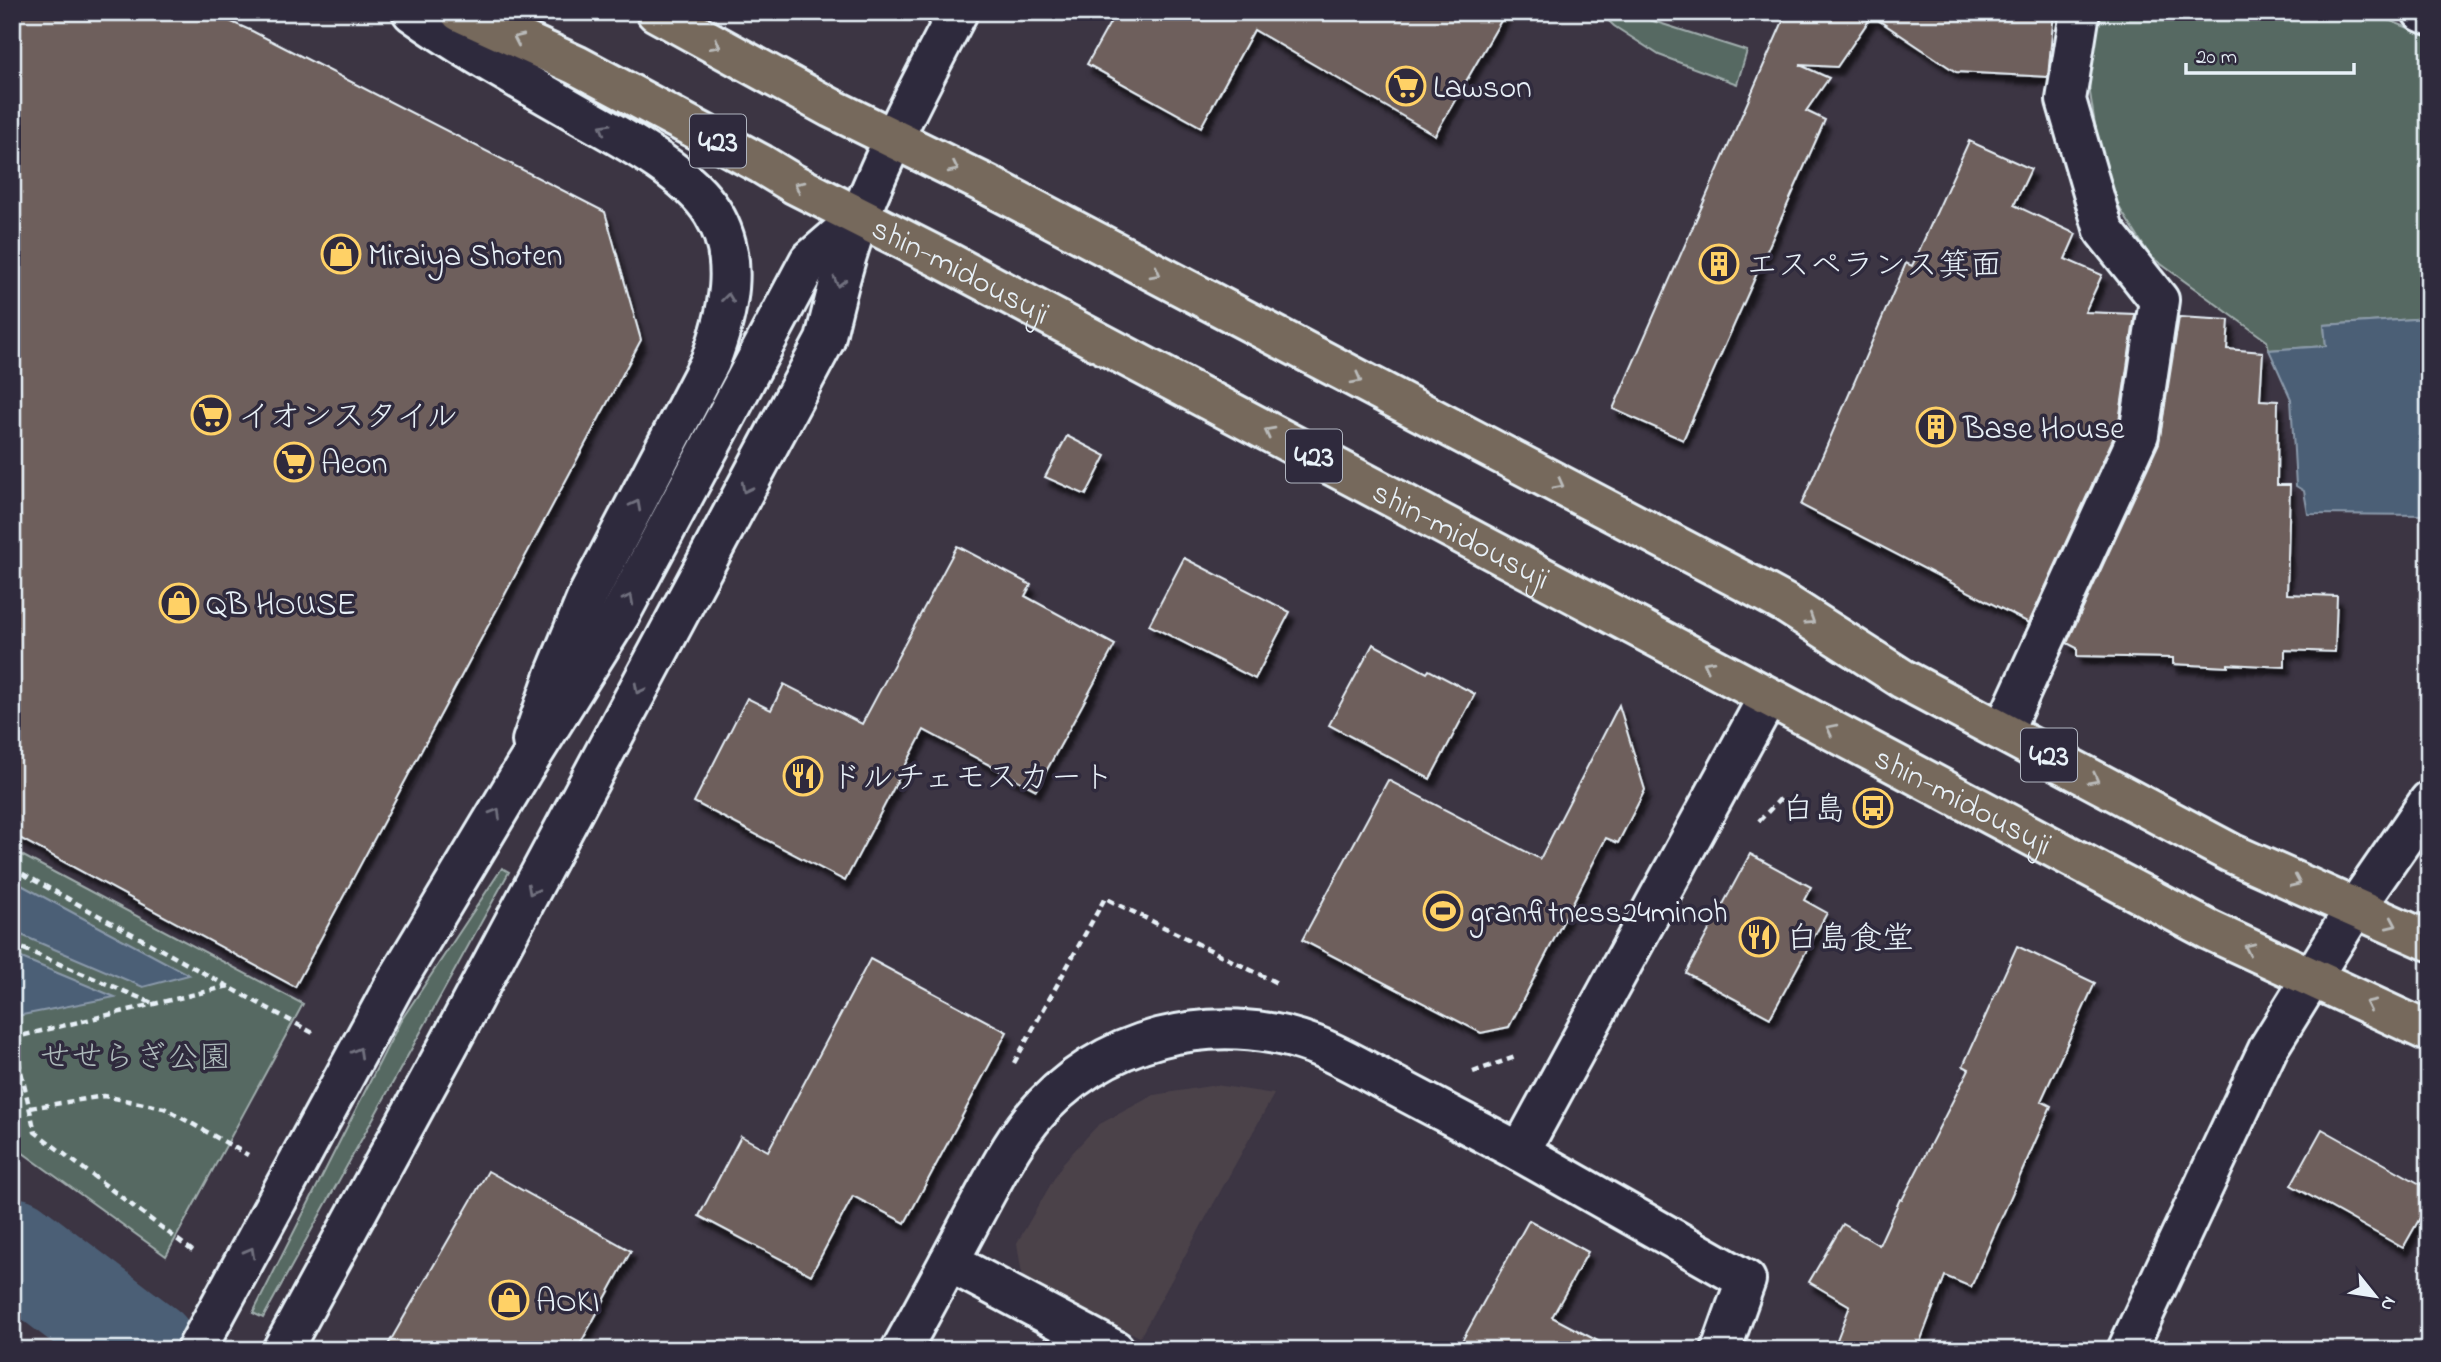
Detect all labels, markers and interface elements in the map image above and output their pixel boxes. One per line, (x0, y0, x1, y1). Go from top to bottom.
scale bar (2186, 32, 2354, 76)
one-way arrow (513, 33, 525, 47)
one-way arrow (709, 37, 721, 50)
text: 20 m (2196, 43, 2237, 73)
supermarket icon: Lawson (1385, 65, 1427, 107)
place label: Lawson (1433, 66, 1532, 113)
road number: 423 (690, 114, 746, 168)
one-way arrow (599, 123, 611, 136)
one-way arrow (947, 160, 959, 174)
one-way arrow (794, 181, 806, 194)
street label: shin-midousuji (862, 207, 1057, 339)
shop icon: Miraiya Shoten (320, 233, 362, 275)
place label: Miraiya Shoten (368, 234, 562, 281)
building icon: エスペランス箕面 (1698, 243, 1740, 285)
place label: エスペランス箕面 (1746, 244, 2002, 291)
one-way arrow (1149, 265, 1161, 278)
one-way arrow (833, 276, 847, 288)
one-way arrow (721, 292, 736, 304)
one-way arrow (1350, 370, 1363, 384)
supermarket icon: イオンスタイル (190, 394, 232, 436)
place label: イオンスタイル (238, 395, 458, 442)
building icon: Base House (1915, 406, 1957, 448)
place label: Base House (1962, 407, 2125, 454)
one-way arrow (1263, 427, 1276, 440)
road number: 423 (1286, 430, 1342, 482)
supermarket icon: Aeon (273, 441, 315, 483)
place label: Aeon (321, 442, 387, 489)
street label: shin-midousuji (1363, 471, 1557, 604)
one-way arrow (1552, 476, 1564, 490)
one-way arrow (740, 481, 754, 494)
one-way arrow (628, 499, 641, 512)
shop icon: QB HOUSE (158, 582, 200, 624)
place label: QB HOUSE (206, 583, 356, 630)
one-way arrow (621, 594, 634, 606)
one-way arrow (1802, 612, 1815, 625)
one-way arrow (1702, 660, 1715, 673)
one-way arrow (633, 682, 647, 694)
one-way arrow (1826, 724, 1838, 738)
road number: 423 (2021, 728, 2077, 782)
street label: shin-midousuji (1865, 737, 2059, 870)
restaurant icon: ドルチェモスカート (782, 755, 824, 797)
place label: ドルチェモスカート (830, 756, 1114, 803)
one-way arrow (2086, 771, 2099, 785)
bus stop icon: 白島 (1852, 787, 1894, 829)
place label: 白島 (1782, 788, 1846, 835)
one-way arrow (488, 807, 501, 820)
one-way arrow (2289, 874, 2302, 888)
one-way arrow (526, 883, 540, 895)
sports icon: granfitness24minoh (1422, 890, 1464, 932)
place label: granfitness24minoh (1469, 891, 1728, 938)
restaurant icon: 白島食堂 (1738, 916, 1780, 958)
one-way arrow (2385, 916, 2397, 930)
place label: 白島食堂 (1786, 917, 1914, 964)
one-way arrow (2244, 943, 2256, 957)
one-way arrow (2365, 998, 2377, 1012)
park label: せせらぎ公園 (39, 1036, 231, 1083)
one-way arrow (350, 1047, 363, 1059)
one-way arrow (241, 1247, 255, 1259)
north arrow (2340, 1260, 2410, 1330)
shop icon: AOKI (488, 1279, 530, 1321)
place label: AOKI (536, 1280, 600, 1327)
text: N (2373, 1291, 2402, 1316)

